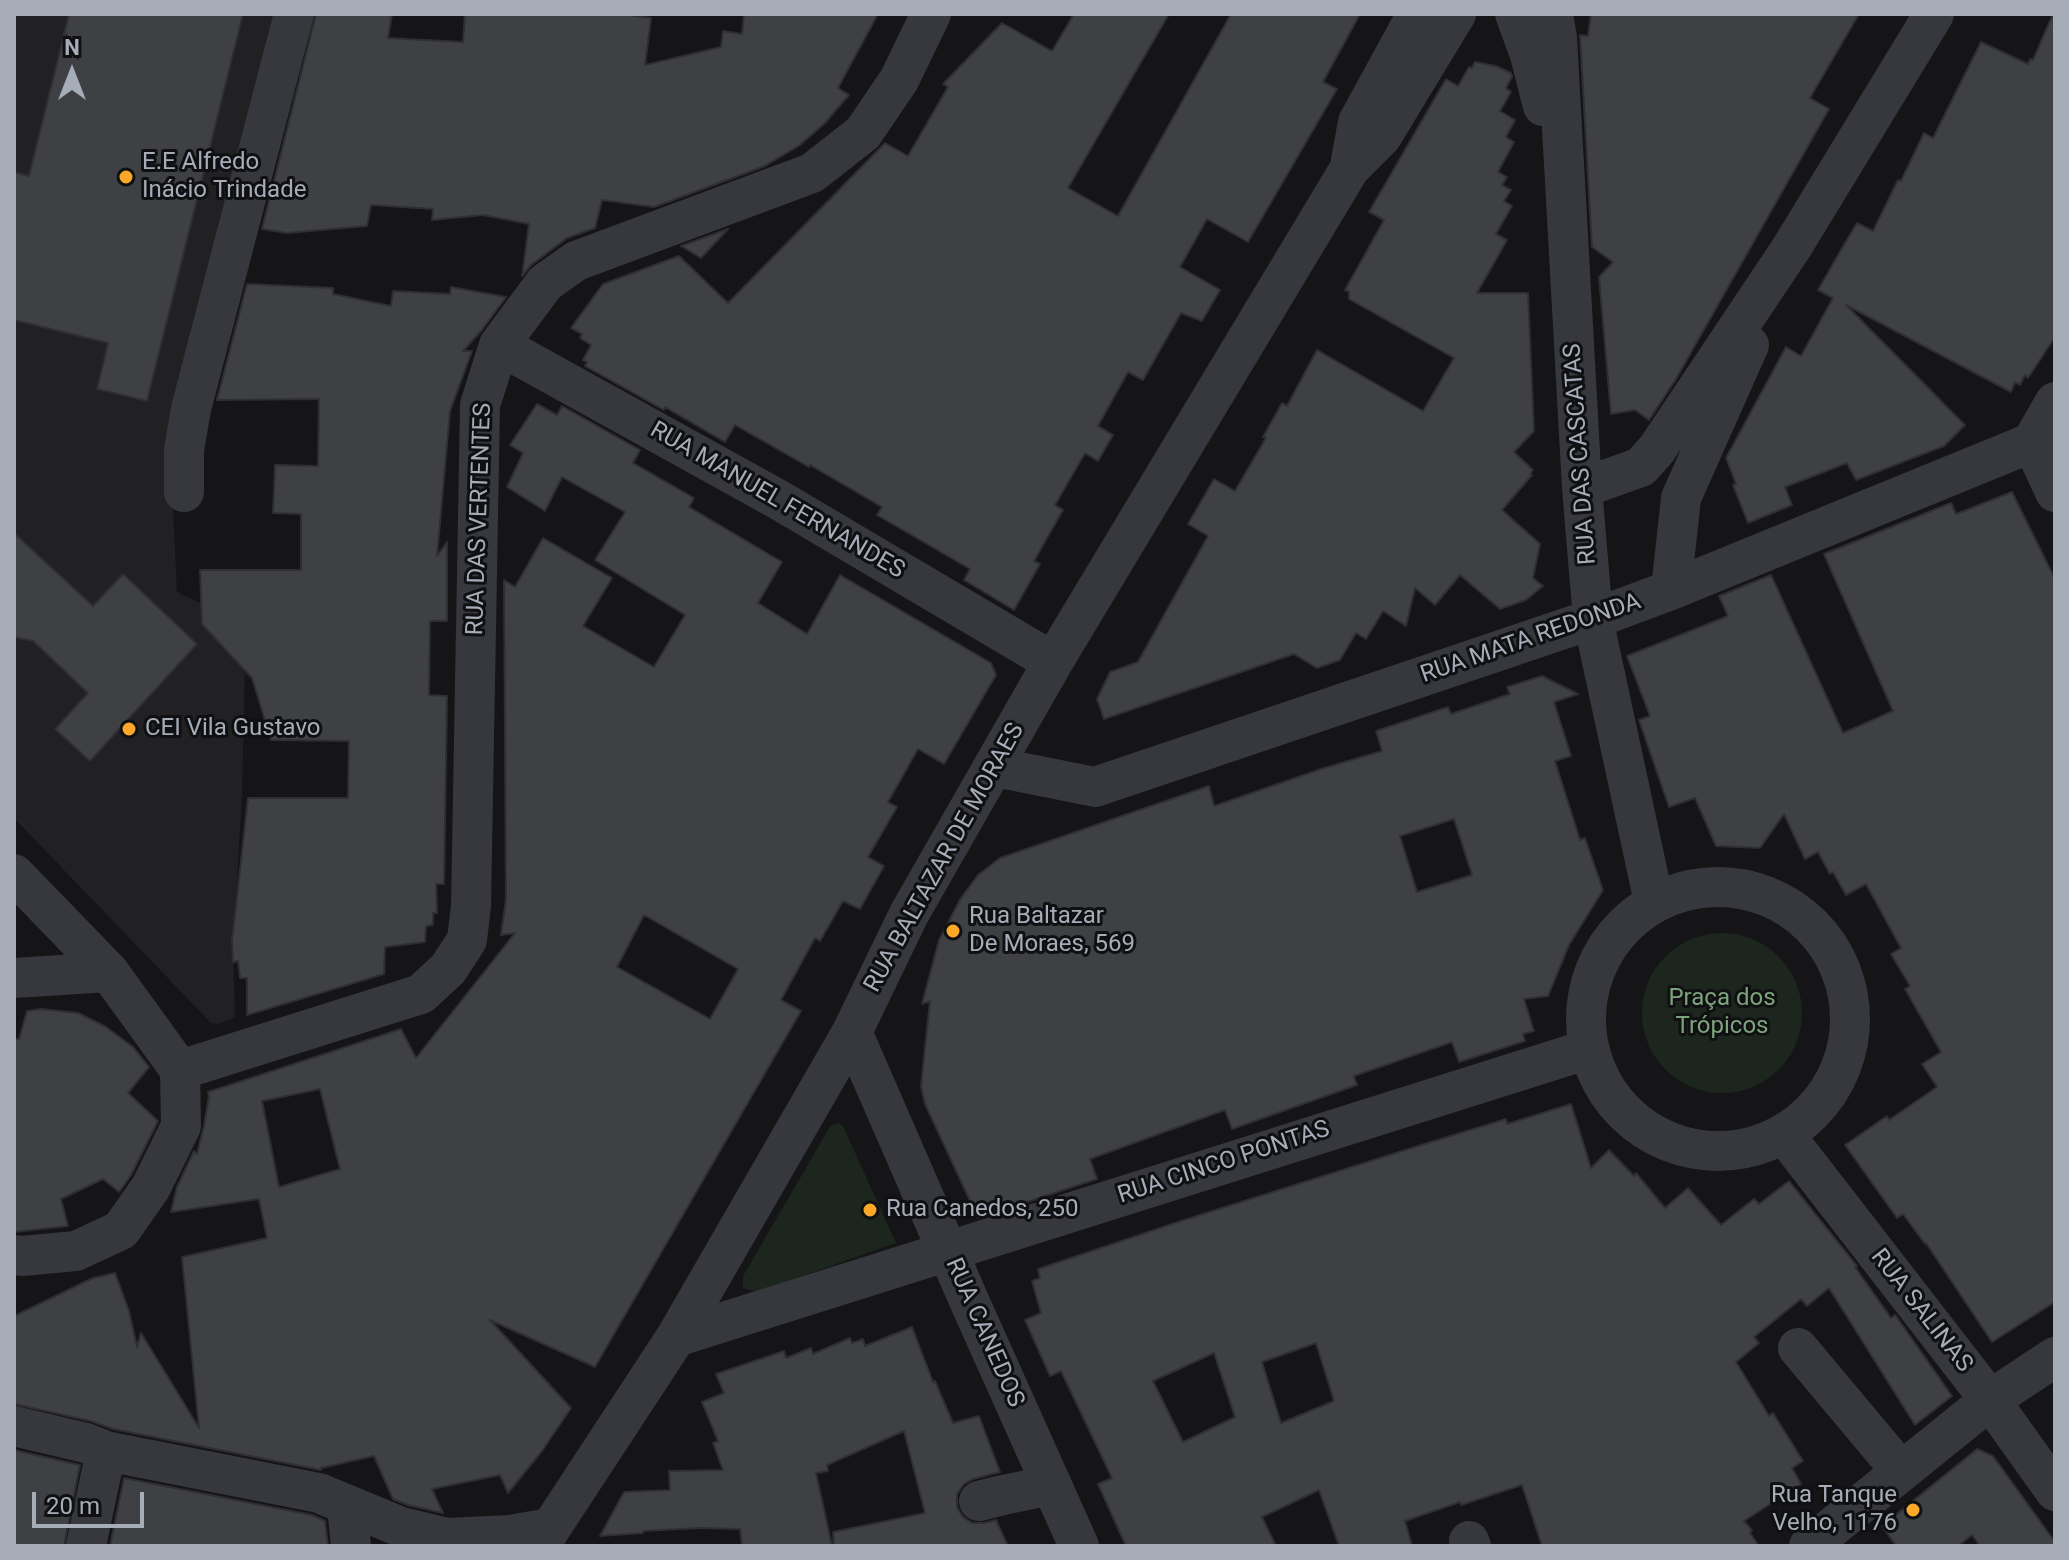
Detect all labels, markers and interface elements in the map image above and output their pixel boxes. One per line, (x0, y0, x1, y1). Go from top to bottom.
north arrow (32, 32, 112, 112)
text: N (64, 35, 80, 60)
place label: E.E Alfredo Inácio Trindade (142, 149, 306, 205)
marker: E.E Alfredo Inácio Trindade (117, 168, 135, 186)
street label: RUA DAS CASCATAS (1559, 342, 1603, 566)
street label: RUA DAS VERTENTES (462, 402, 498, 636)
street label: RUA MANUEL FERNANDES (645, 416, 909, 586)
street label: RUA MATA REDONDA (1417, 588, 1645, 690)
place label: CEI Vila Gustavo (145, 715, 321, 743)
street label: RUA BALTAZAR DE MORAES (859, 718, 1031, 998)
marker: CEI Vila Gustavo (120, 720, 138, 738)
place label: Rua Baltazar De Moraes, 569 (969, 903, 1135, 959)
marker: Rua Baltazar De Moraes, 569 (944, 922, 962, 940)
park label: Praça dos Trópicos (1668, 985, 1776, 1041)
street label: RUA CINCO PONTAS (1115, 1115, 1333, 1211)
place label: Rua Canedos, 250 (886, 1196, 1078, 1224)
marker: Rua Canedos, 250 (861, 1201, 879, 1219)
street label: RUA SALINAS (1864, 1244, 1978, 1378)
street label: RUA CANEDOS (938, 1254, 1030, 1412)
scale bar (36, 1476, 148, 1526)
place label: Rua Tanque Velho, 1176 (1771, 1482, 1897, 1538)
text: 20 m (46, 1492, 100, 1520)
marker: Rua Tanque Velho, 1176 (1904, 1501, 1922, 1519)

